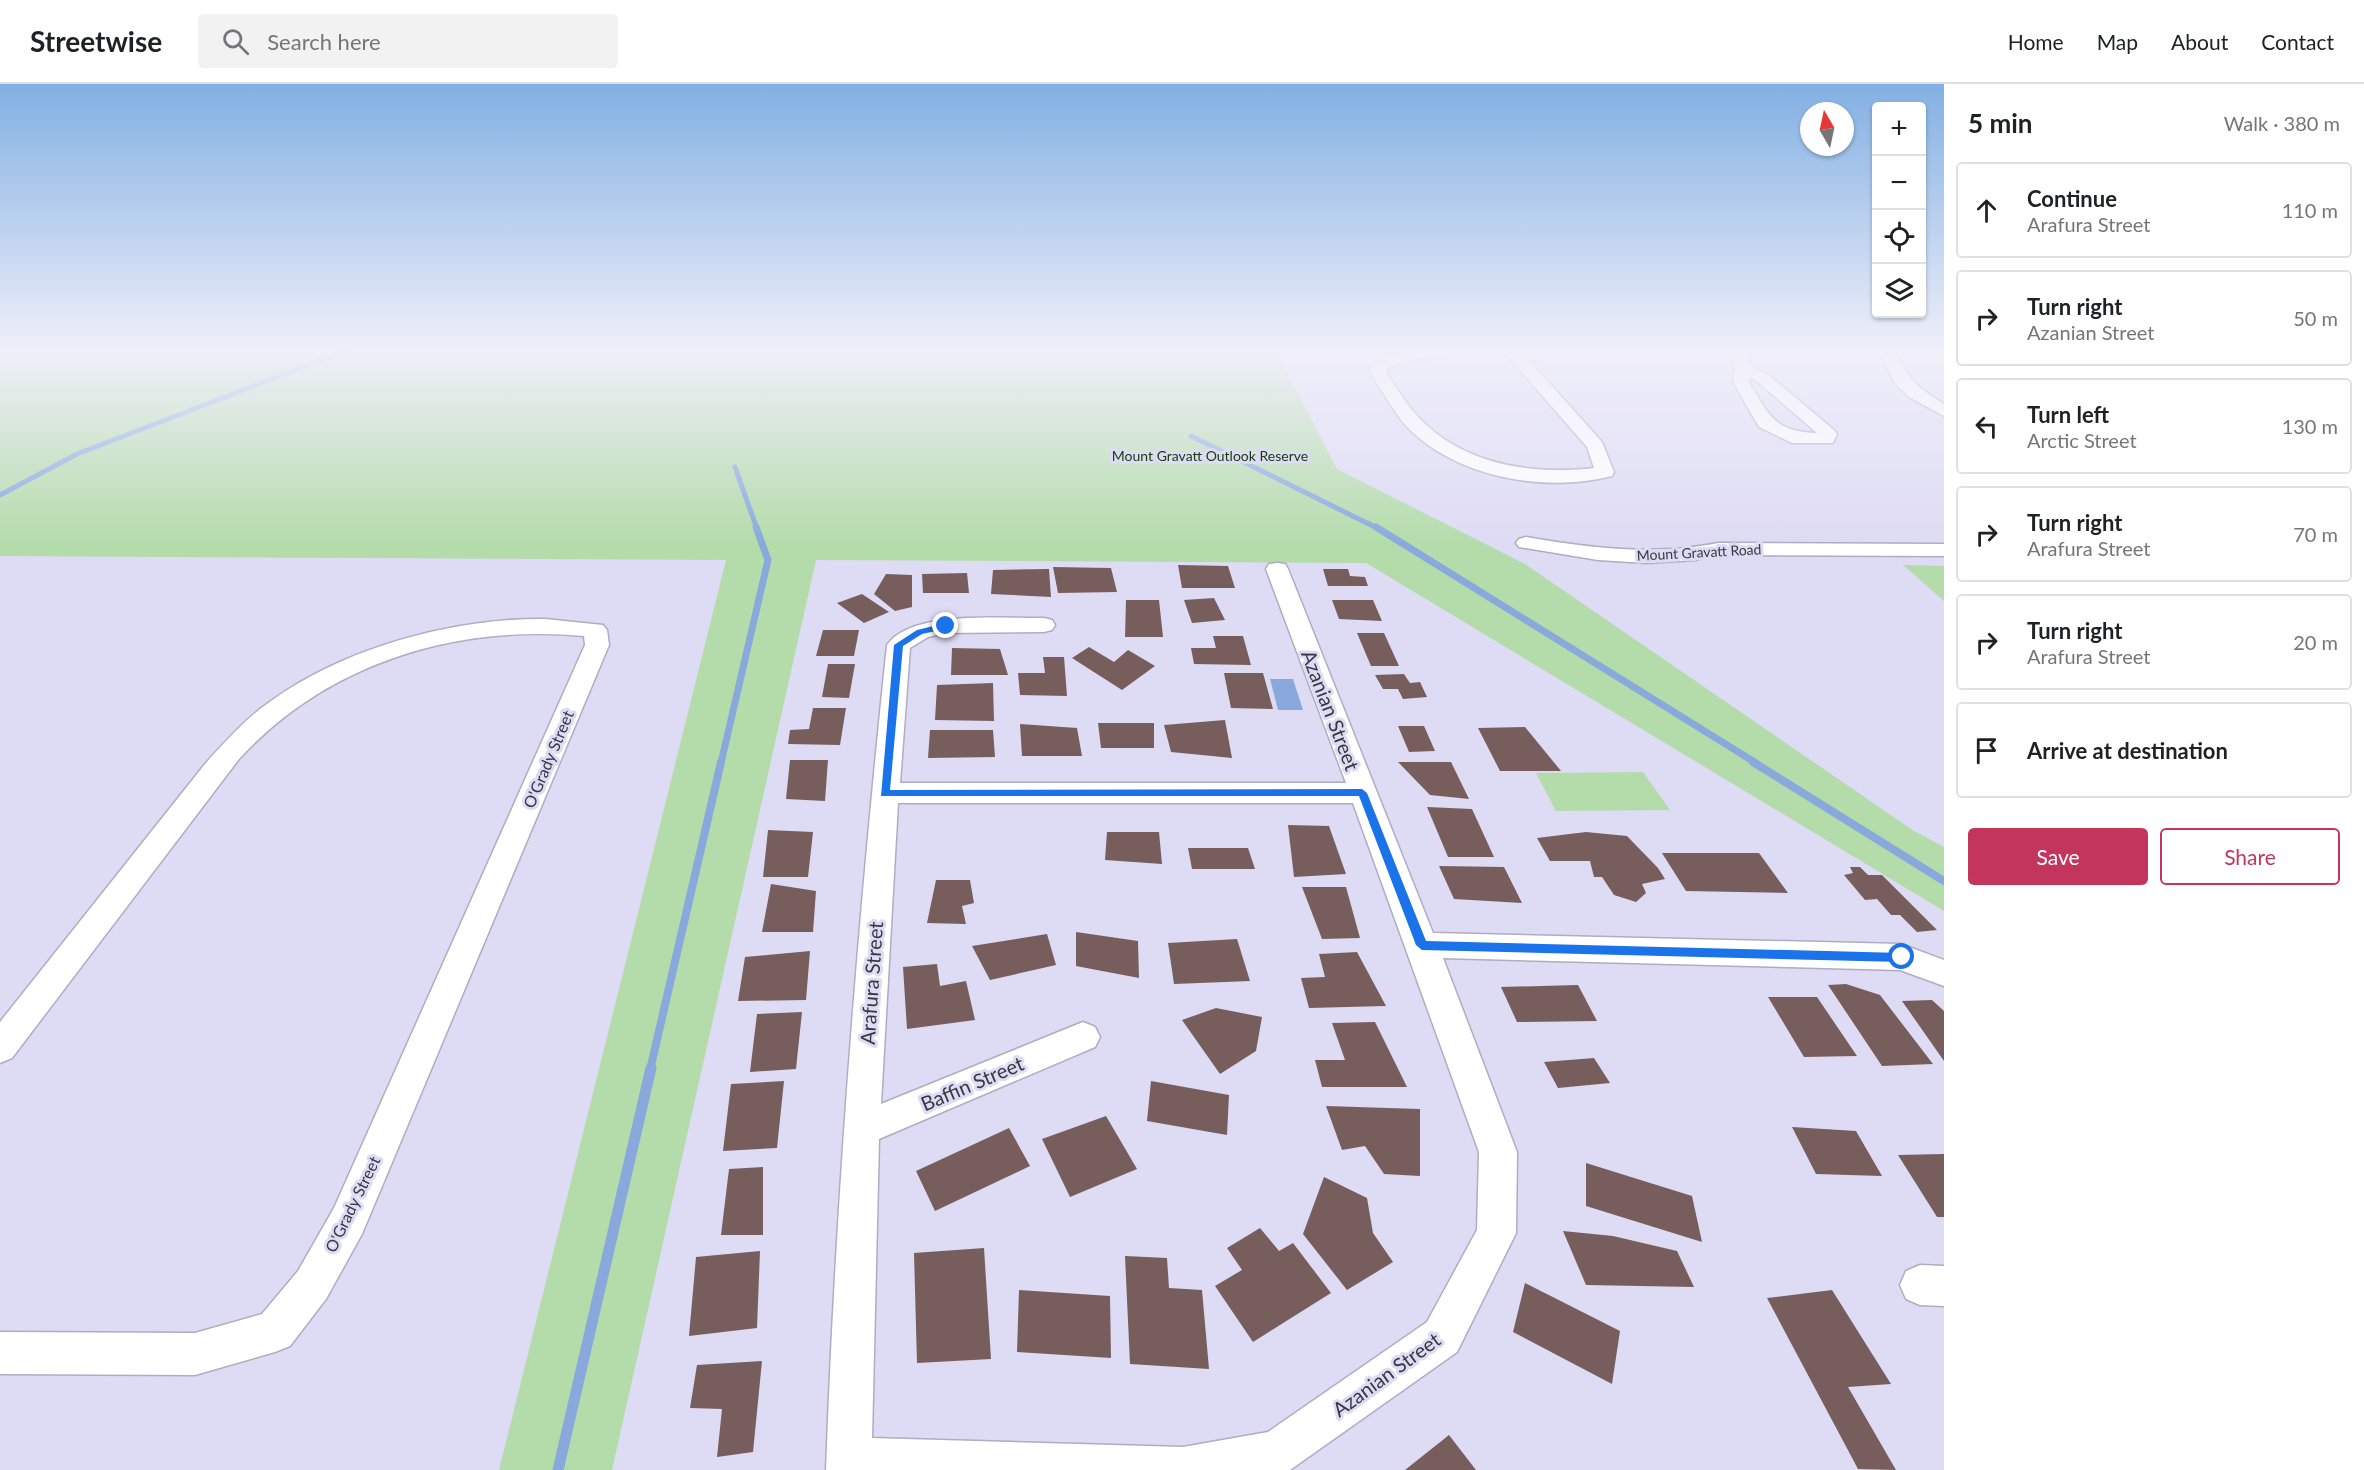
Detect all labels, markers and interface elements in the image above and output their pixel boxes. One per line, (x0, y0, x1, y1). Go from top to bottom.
search box (198, 14, 618, 68)
text: Streetwise (30, 24, 162, 58)
icon: search (219, 25, 252, 58)
text: Search here (267, 28, 381, 55)
text: Home (2008, 29, 2064, 54)
text: Map (2097, 29, 2138, 54)
text: About (2171, 29, 2228, 54)
text: Contact (2261, 29, 2334, 54)
north arrow (1800, 102, 1854, 156)
map controls (1872, 102, 1926, 318)
button: + (1872, 102, 1926, 156)
text: 5 min (1968, 107, 2032, 139)
text: Walk · 380 m (2224, 111, 2340, 135)
button: − (1872, 156, 1926, 210)
text: Continue (2027, 185, 2117, 212)
icon: ahead (1970, 194, 2003, 227)
text: 110 m (2282, 198, 2338, 222)
button: locate (1872, 210, 1926, 264)
text: Arafura Street (2027, 212, 2150, 236)
button: layers (1872, 264, 1926, 318)
text: Turn right (2027, 293, 2122, 320)
icon: right (1970, 302, 2003, 335)
text: 50 m (2293, 306, 2338, 330)
text: Azanian Street (2027, 320, 2154, 344)
text: Turn left (2027, 401, 2109, 428)
icon: left (1970, 410, 2003, 443)
text: 130 m (2282, 414, 2338, 438)
text: Arctic Street (2027, 428, 2137, 452)
park label: Mount Gravatt Outlook Reserve (1112, 447, 1308, 464)
text: Turn right (2027, 509, 2122, 536)
icon: right (1970, 518, 2003, 551)
text: 70 m (2293, 522, 2338, 546)
text: Arafura Street (2027, 536, 2150, 560)
street label: Mount Gravatt Road (1636, 540, 1762, 564)
route end (932, 612, 958, 638)
text: Turn right (2027, 617, 2122, 644)
icon: right (1970, 626, 2003, 659)
text: 20 m (2293, 630, 2338, 654)
text: Arafura Street (2027, 644, 2150, 668)
street label: Azanian Street (1297, 646, 1365, 774)
street label: O'Grady Street (519, 707, 577, 811)
icon: arrive (1970, 734, 2003, 767)
text: Arrive at destination (2027, 737, 2228, 764)
button: Save (1968, 828, 2148, 885)
button: Share (2160, 828, 2340, 885)
street label: Arafura Street (855, 921, 887, 1045)
route start (1888, 943, 1914, 969)
street label: Baffin Street (917, 1051, 1027, 1115)
street label: O'Grady Street (321, 1153, 384, 1255)
street label: Azanian Street (1327, 1327, 1445, 1421)

